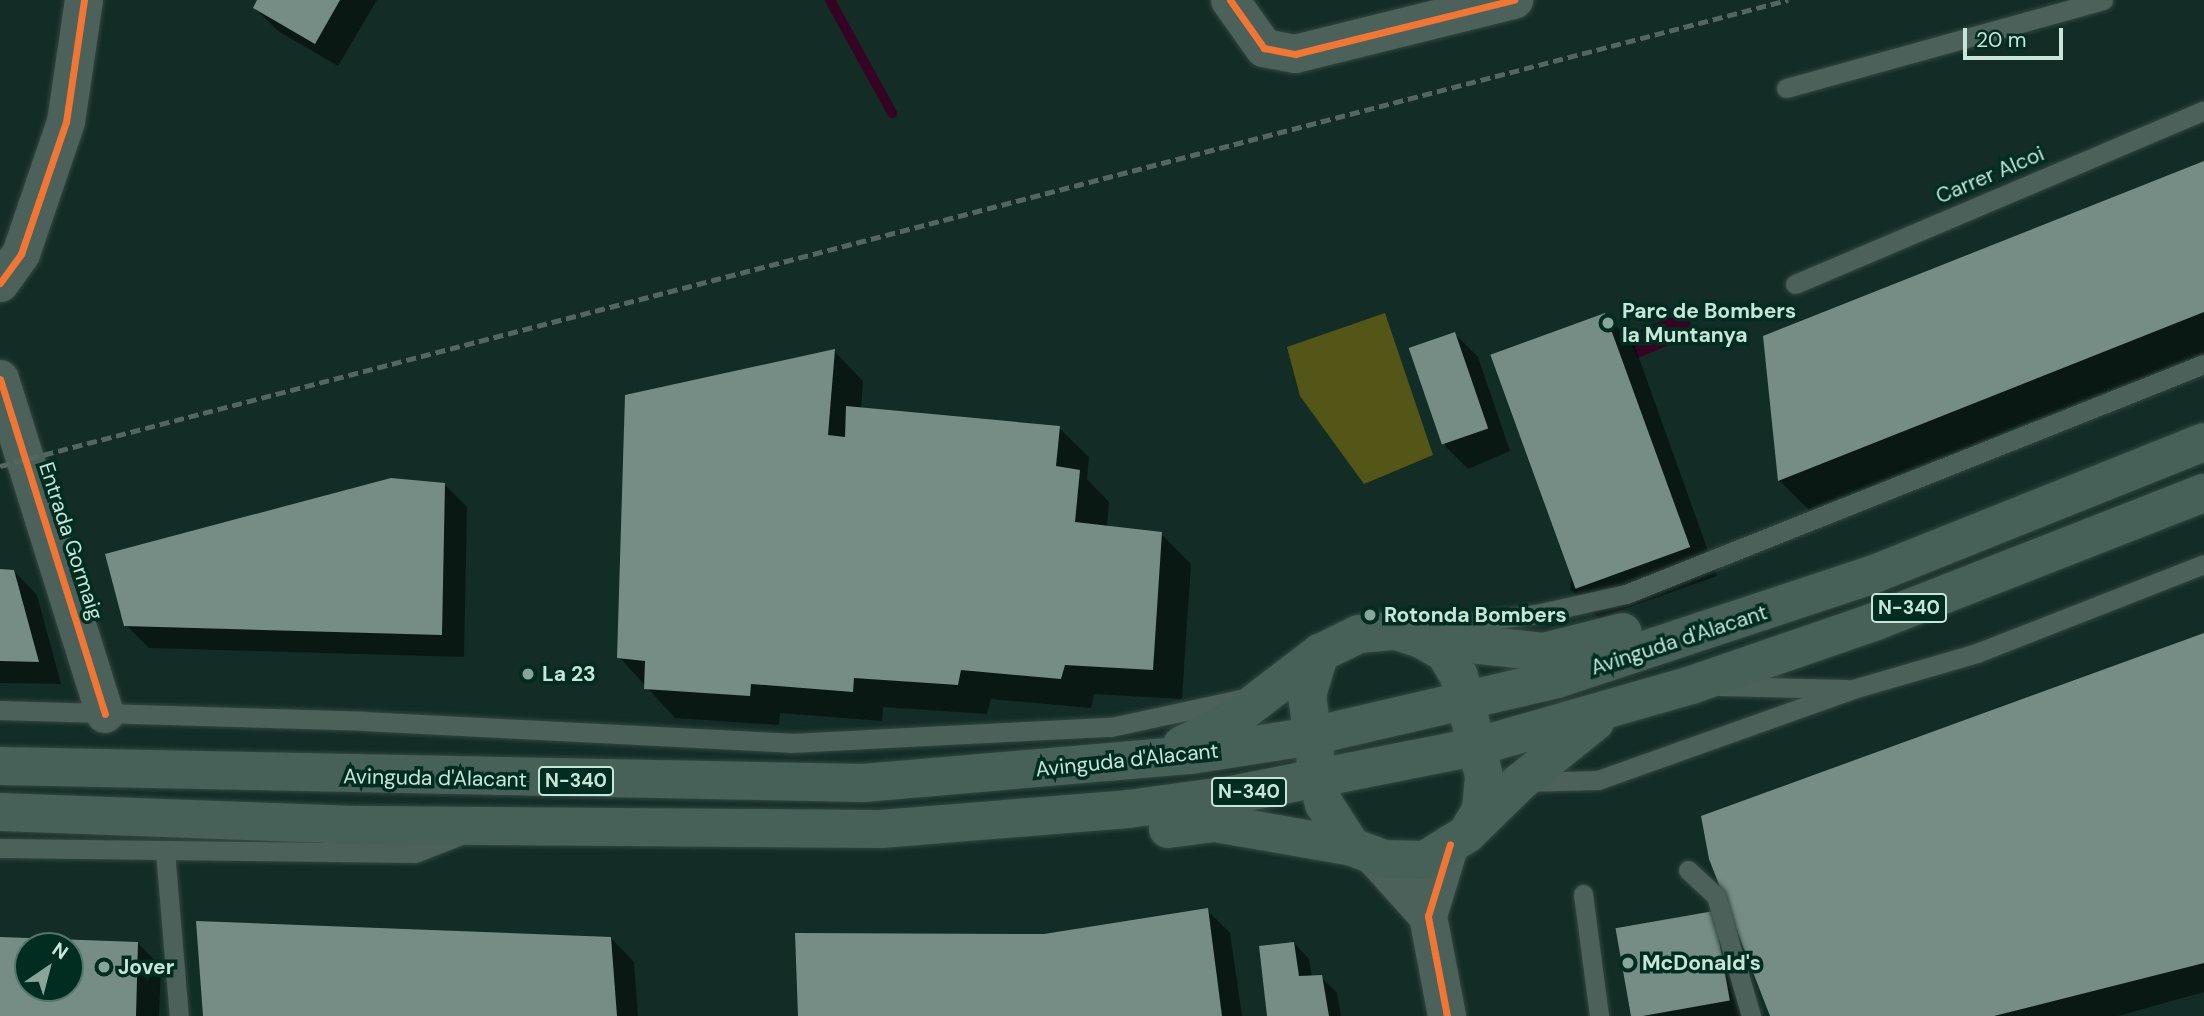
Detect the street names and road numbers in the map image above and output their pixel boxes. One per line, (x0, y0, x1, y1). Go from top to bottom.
street label: Carrer Alcoi (1932, 141, 2048, 209)
street label: Entrada Gormaig (34, 459, 108, 623)
road number: N-340 (1870, 593, 1948, 624)
street label: Avinguda d'Alacant (1588, 600, 1770, 680)
street label: Avinguda d'Alacant (1034, 738, 1220, 782)
street label: Avinguda d'Alacant (343, 764, 527, 792)
road number: N-340 (538, 766, 614, 796)
road number: N-340 (1210, 776, 1288, 807)

